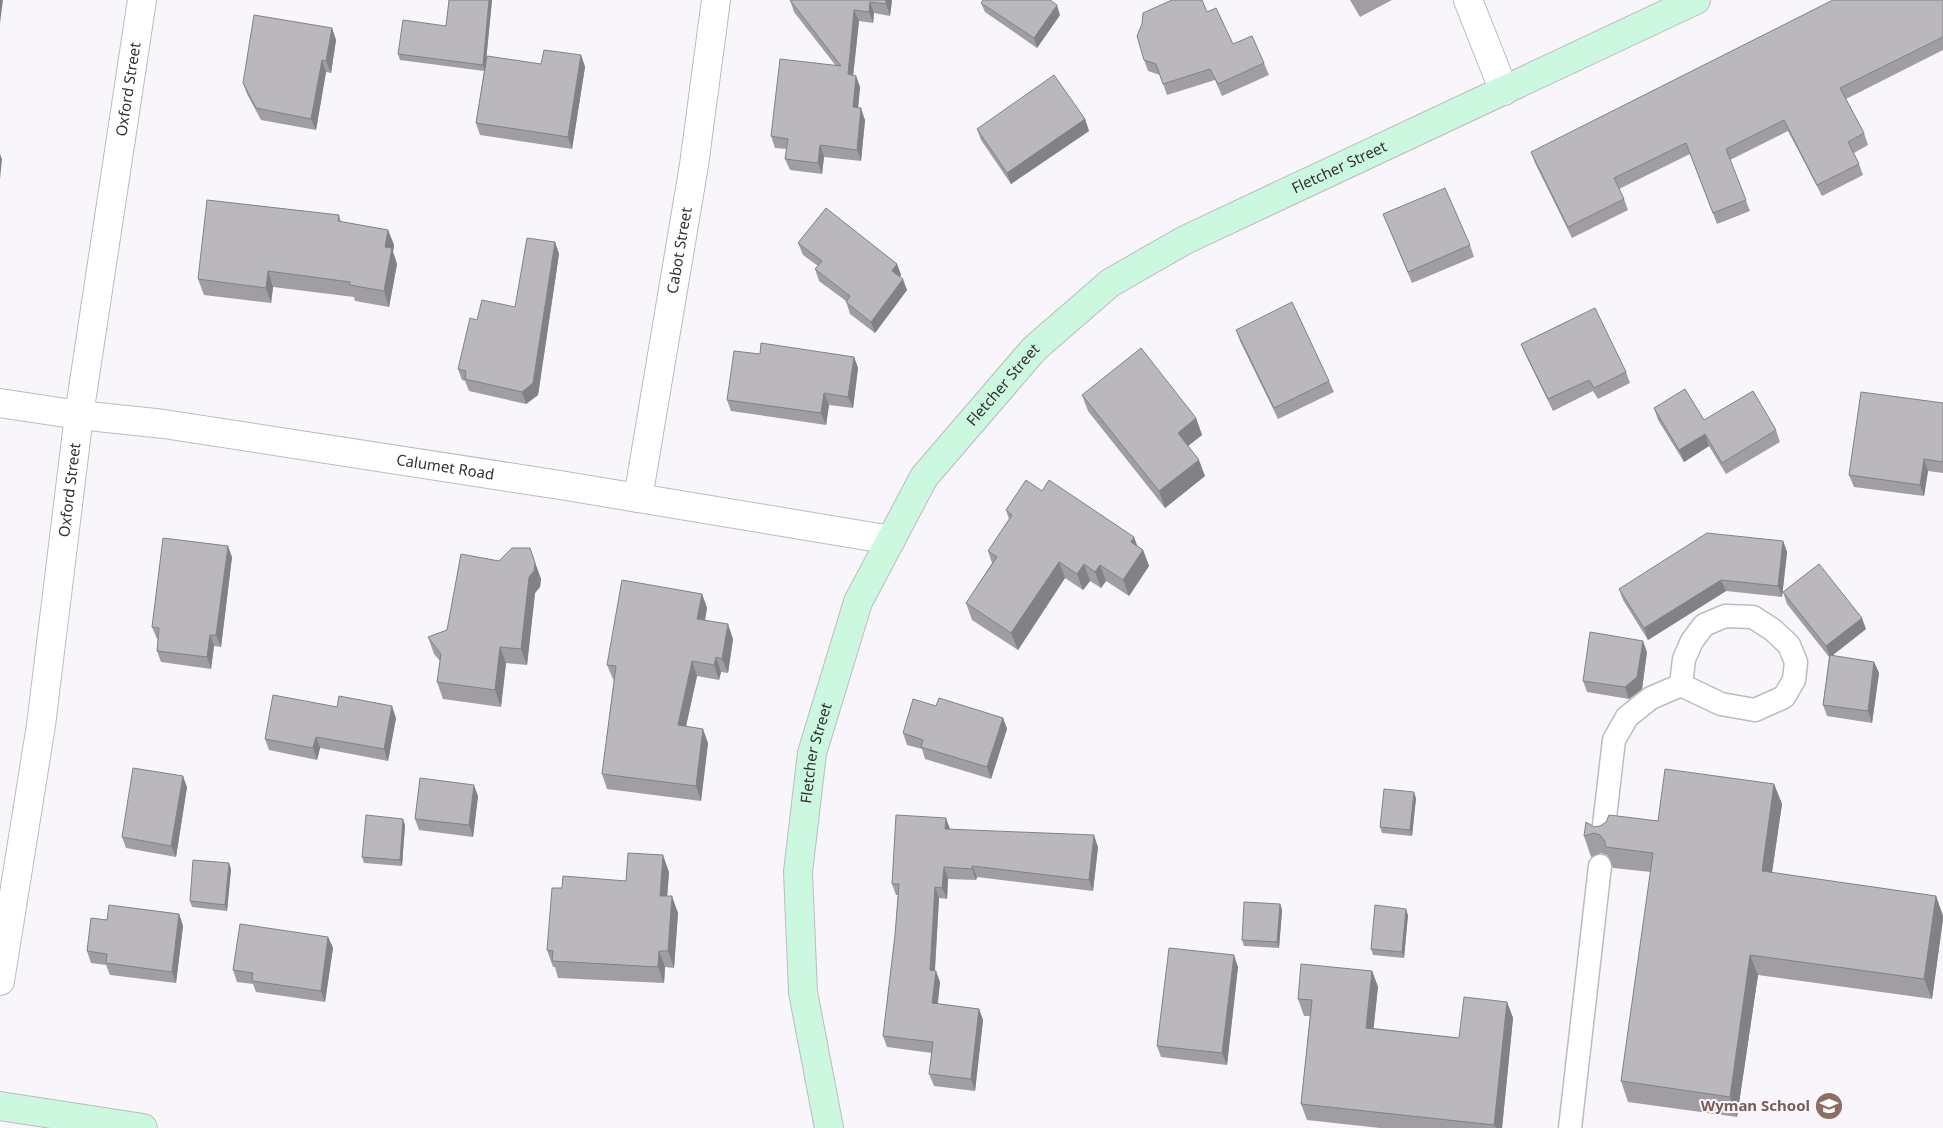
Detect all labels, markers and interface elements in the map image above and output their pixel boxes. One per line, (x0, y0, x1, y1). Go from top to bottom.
street label: Oxford Street (110, 40, 145, 138)
street label: Fletcher Street (1288, 136, 1390, 197)
street label: Cabot Street (662, 205, 696, 295)
street label: Fletcher Street (961, 338, 1043, 430)
street label: Oxford Street (53, 441, 85, 538)
street label: Calumet Road (395, 449, 496, 484)
street label: Fletcher Street (795, 700, 836, 804)
school or university icon: Wyman School (1814, 1091, 1844, 1121)
place label: Wyman School (1701, 1095, 1810, 1115)

